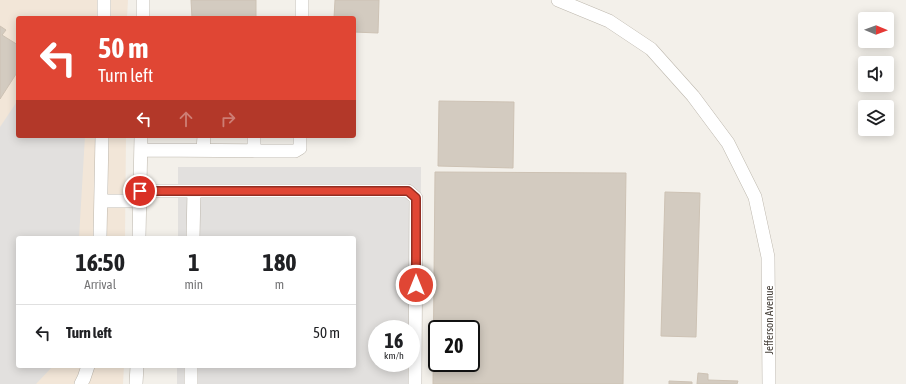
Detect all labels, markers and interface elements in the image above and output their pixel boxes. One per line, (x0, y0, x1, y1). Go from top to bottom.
north arrow (858, 12, 894, 48)
map controls (858, 12, 894, 136)
icon: left (32, 32, 84, 84)
text: 50 m (98, 32, 148, 64)
button: sound (858, 56, 894, 92)
text: Turn left (98, 65, 153, 86)
button: layers (858, 100, 894, 136)
icon: left (133, 108, 155, 130)
icon: ahead (175, 108, 197, 130)
icon: right (217, 108, 239, 130)
pin (123, 174, 157, 208)
icon: arrive (129, 180, 151, 202)
text: 16:50 (76, 249, 125, 276)
text: 1 (188, 249, 199, 276)
text: 180 (263, 249, 296, 276)
position arrow (395, 264, 437, 306)
text: Arrival (84, 277, 116, 292)
text: min (184, 277, 203, 292)
text: m (275, 277, 284, 292)
street label: Jefferson Avenue (763, 285, 775, 355)
speed limit sign: 20 (428, 320, 480, 372)
icon: left (32, 322, 54, 344)
text: Turn left (66, 324, 112, 341)
text: 50 m (313, 324, 340, 341)
text: 16 (385, 329, 403, 352)
text: km/h (384, 350, 404, 361)

